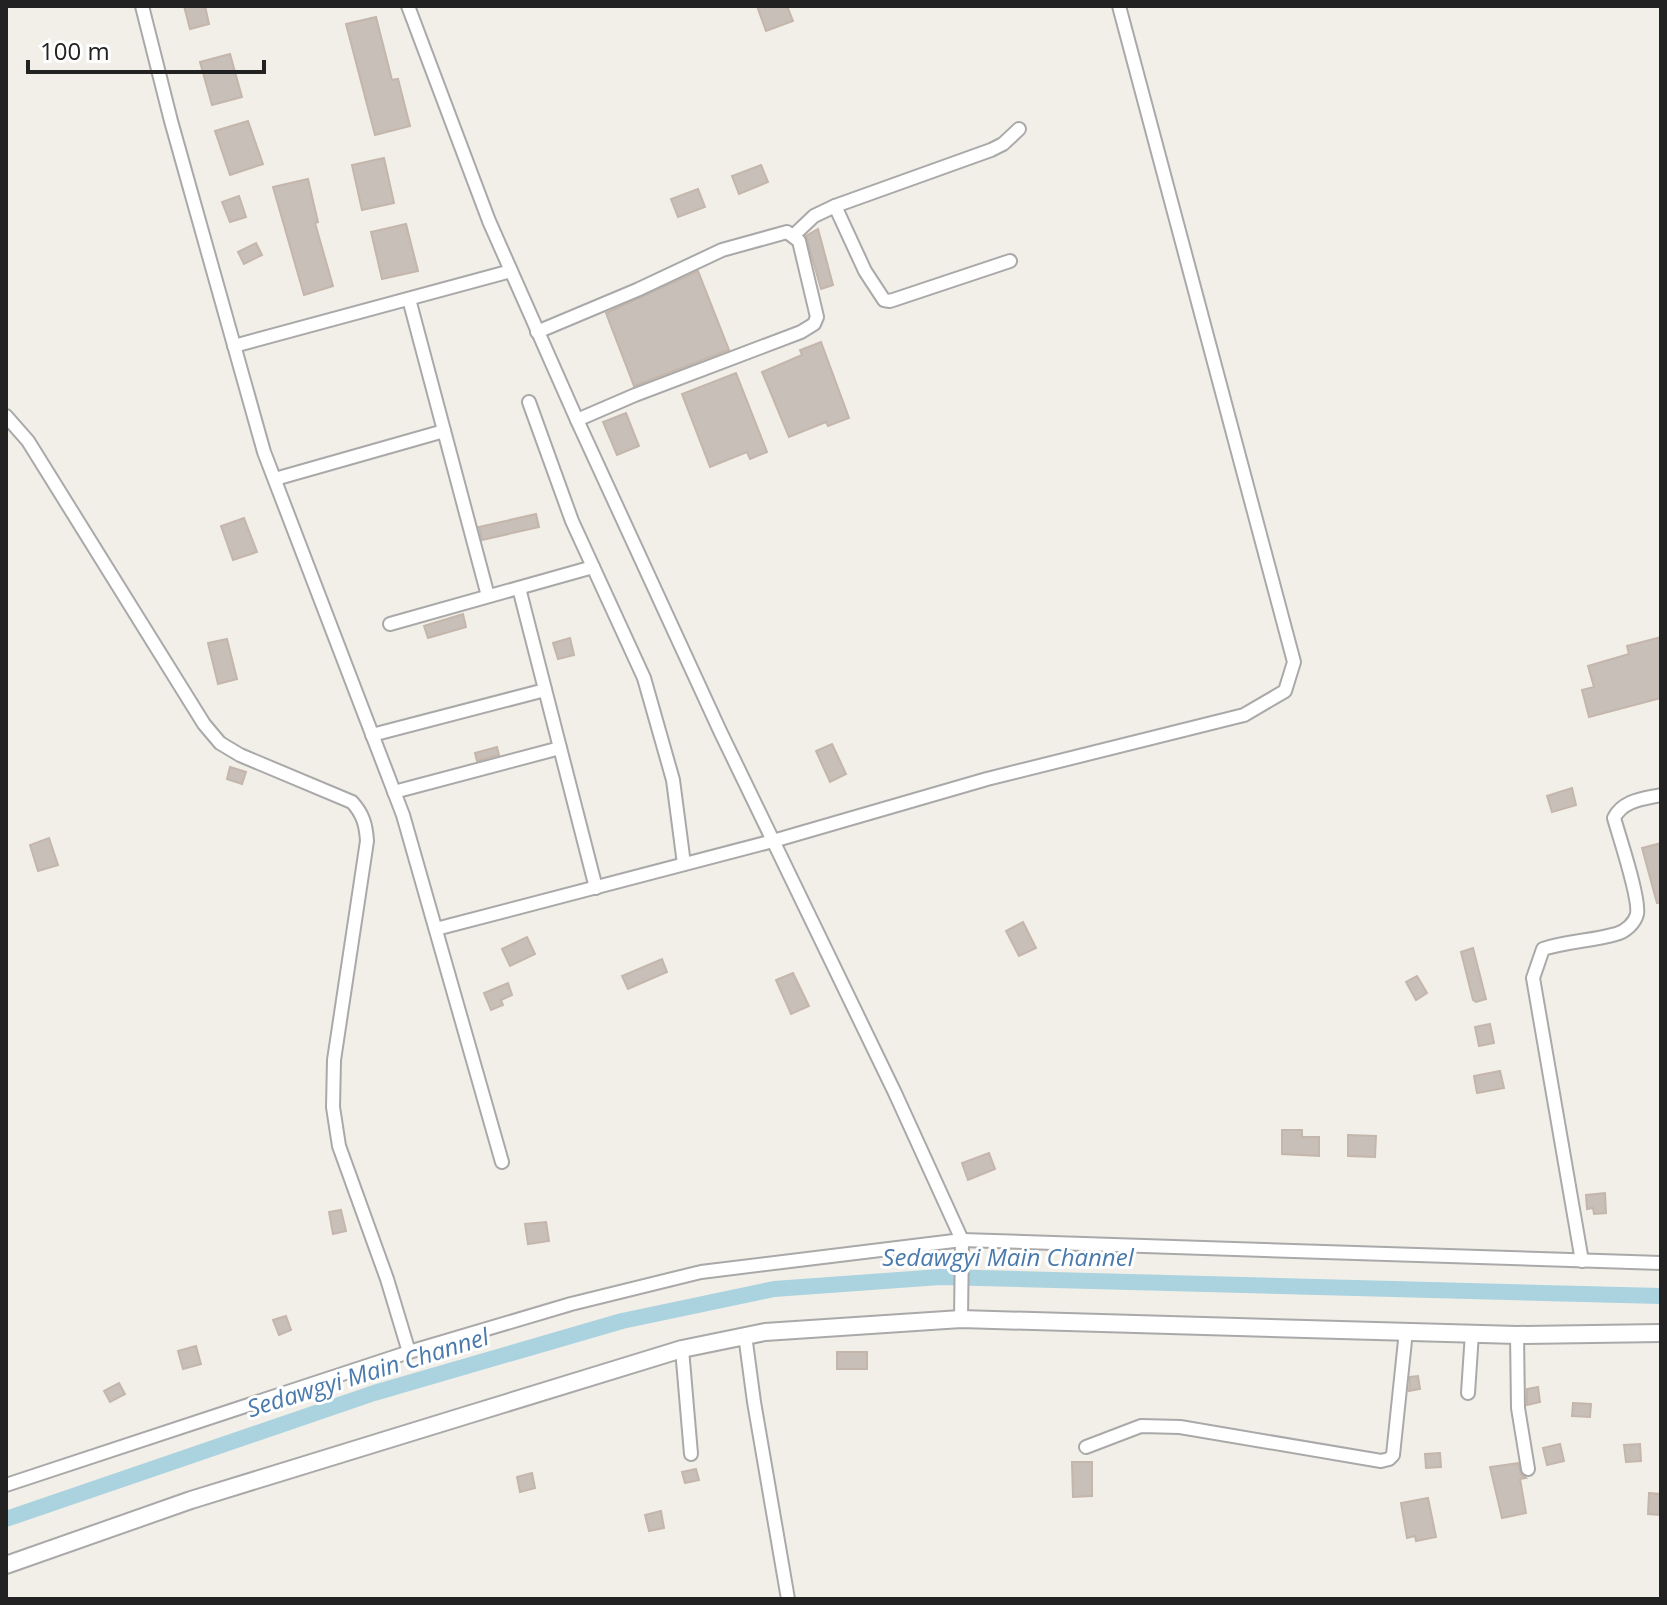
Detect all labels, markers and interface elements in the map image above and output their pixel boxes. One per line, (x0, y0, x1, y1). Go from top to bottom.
scale bar (28, 24, 264, 74)
text: 100 m (40, 34, 110, 67)
water label: Sedawgyi Main Channel (882, 1240, 1135, 1273)
water label: Sedawgyi Main Channel (243, 1319, 493, 1424)

